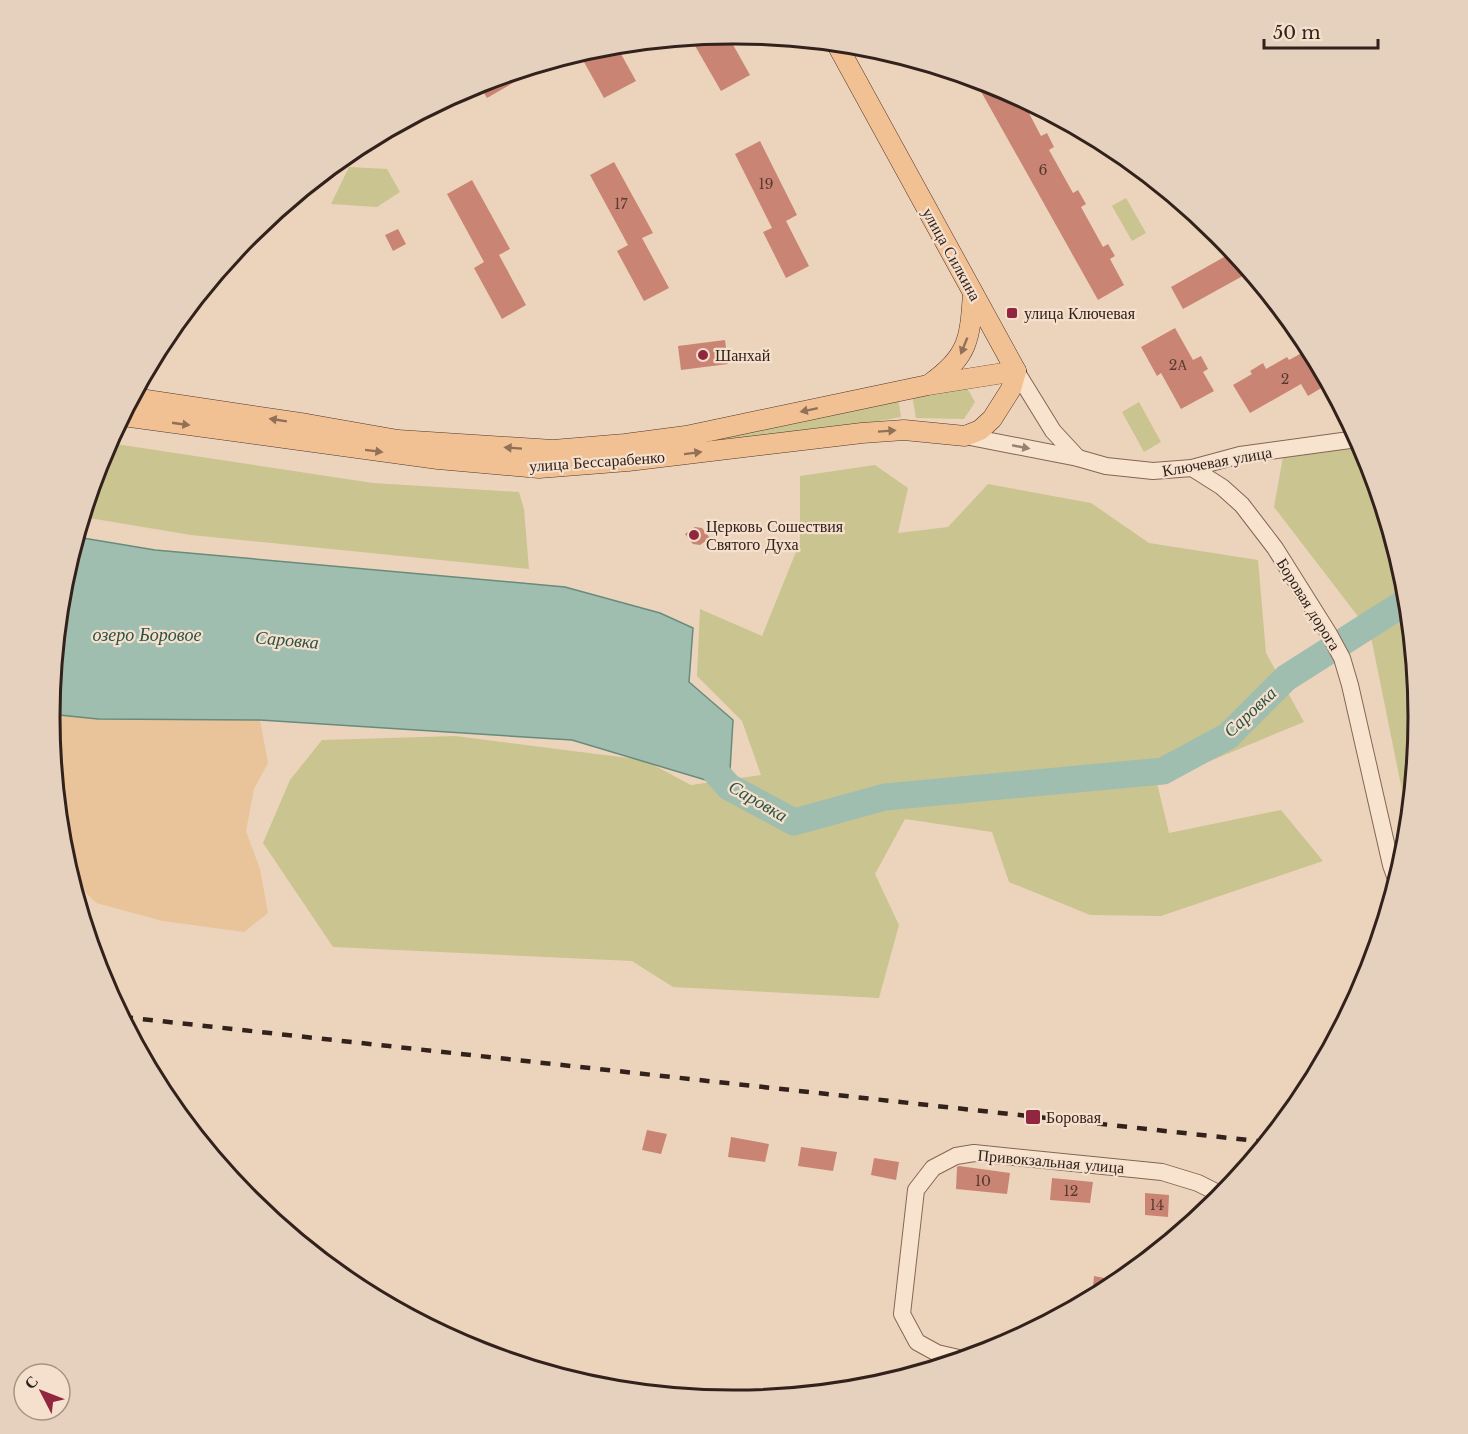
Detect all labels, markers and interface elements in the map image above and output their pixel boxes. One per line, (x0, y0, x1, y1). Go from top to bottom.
scale bar (1264, 12, 1378, 50)
text: 50 m (1273, 22, 1321, 44)
house number: 6 (1038, 161, 1048, 179)
house number: 19 (758, 175, 774, 193)
house number: 17 (614, 195, 629, 213)
street label: улица Силкина (918, 204, 986, 304)
place label: улица Ключевая (1024, 303, 1136, 323)
marker: улица Ключевая (1005, 306, 1019, 320)
one-way arrow (959, 337, 969, 355)
place label: Шанхай (715, 345, 771, 365)
marker: Шанхай (696, 348, 710, 362)
house number: 2А (1169, 356, 1188, 374)
house number: 2 (1281, 370, 1289, 388)
one-way arrow (800, 406, 819, 415)
one-way arrow (268, 415, 287, 424)
one-way arrow (171, 420, 190, 429)
one-way arrow (878, 427, 897, 436)
street label: Ключевая улица (1161, 442, 1273, 480)
one-way arrow (504, 443, 523, 452)
one-way arrow (1012, 443, 1031, 452)
one-way arrow (365, 446, 384, 456)
street label: улица Бессарабенко (528, 446, 666, 476)
one-way arrow (684, 449, 703, 458)
place label: Церковь Сошествия Святого Духа (706, 516, 844, 554)
marker: Церковь Сошествия Святого Духа (687, 528, 701, 542)
street label: Боровая дорога (1273, 554, 1345, 654)
water label: озеро Боровое (93, 624, 201, 646)
water label: Саровка (254, 626, 320, 654)
water label: Саровка (1219, 682, 1281, 742)
water label: Саровка (725, 775, 791, 827)
place label: Боровая (1046, 1107, 1102, 1127)
marker: Боровая (1024, 1108, 1042, 1126)
street label: Привокзальная улица (977, 1145, 1125, 1177)
house number: 10 (975, 1172, 991, 1190)
house number: 12 (1064, 1182, 1078, 1200)
house number: 14 (1150, 1196, 1164, 1214)
north arrow (12, 1362, 72, 1422)
text: С (20, 1371, 42, 1393)

